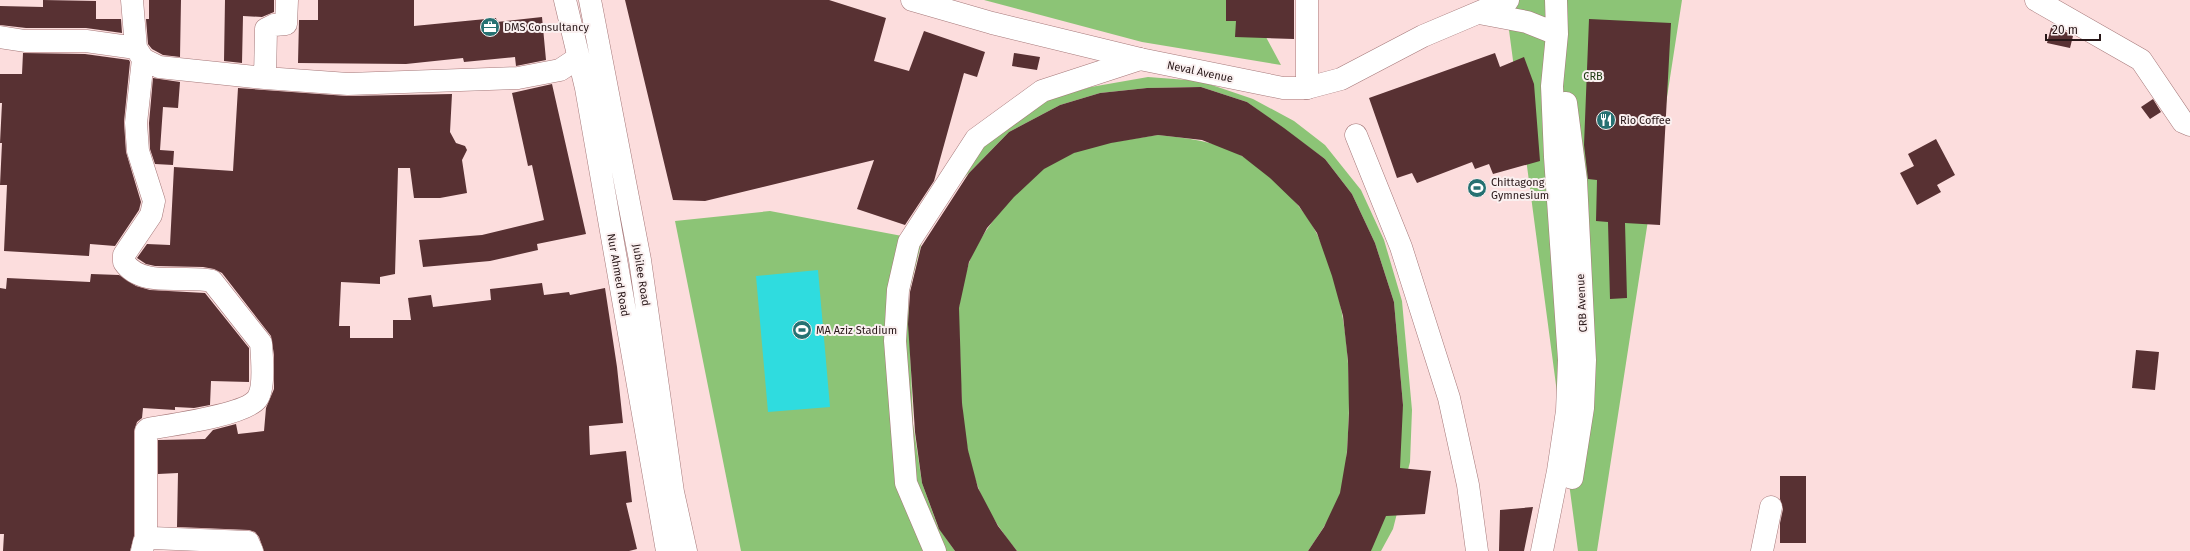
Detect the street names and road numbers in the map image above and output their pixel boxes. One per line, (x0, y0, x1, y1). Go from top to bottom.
street label: Neval Avenue (1166, 59, 1234, 85)
street label: Nur Ahmed Road (604, 232, 632, 318)
street label: Jubilee Road (630, 243, 652, 307)
street label: CRB Avenue (1574, 273, 1590, 333)

